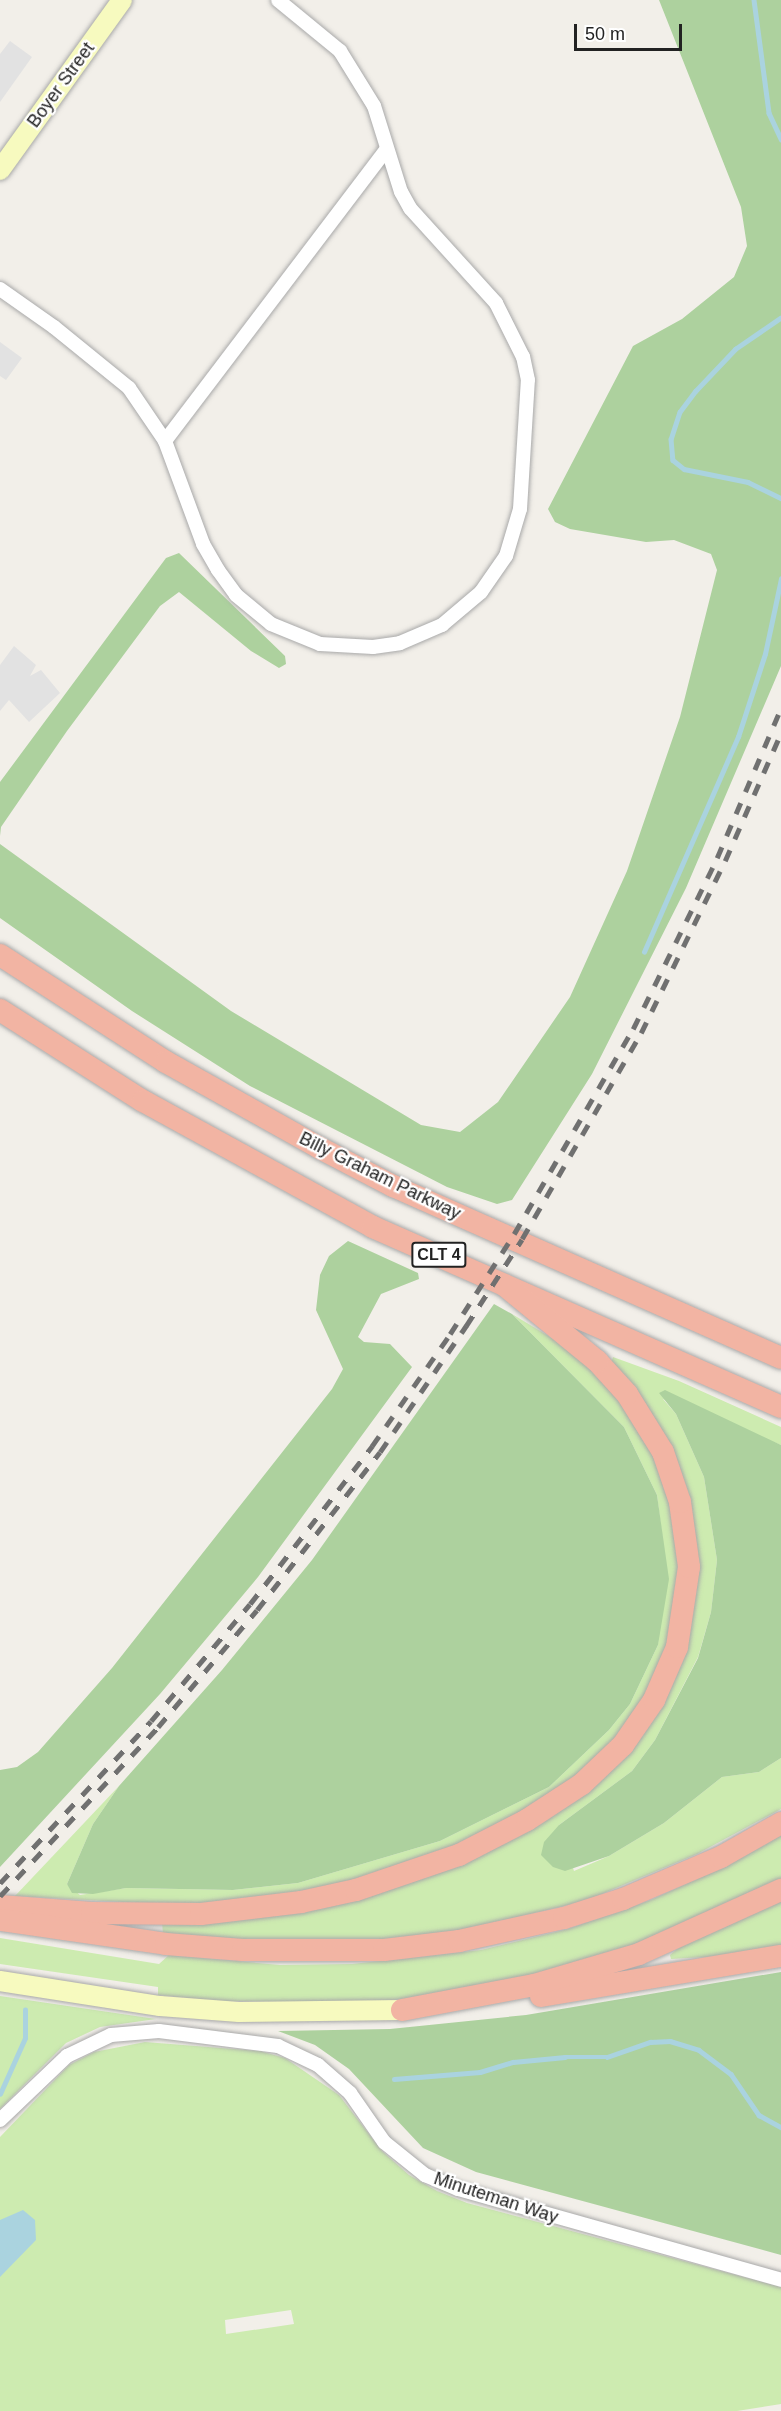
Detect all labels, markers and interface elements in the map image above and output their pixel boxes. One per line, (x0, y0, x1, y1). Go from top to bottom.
scale bar (577, 12, 685, 50)
text: 50 m (585, 24, 625, 44)
street label: Boyer Street (23, 38, 99, 132)
street label: Billy Graham Parkway (296, 1127, 464, 1225)
road number: CLT 4 (410, 1242, 468, 1268)
street label: Minuteman Way (431, 2168, 561, 2228)

